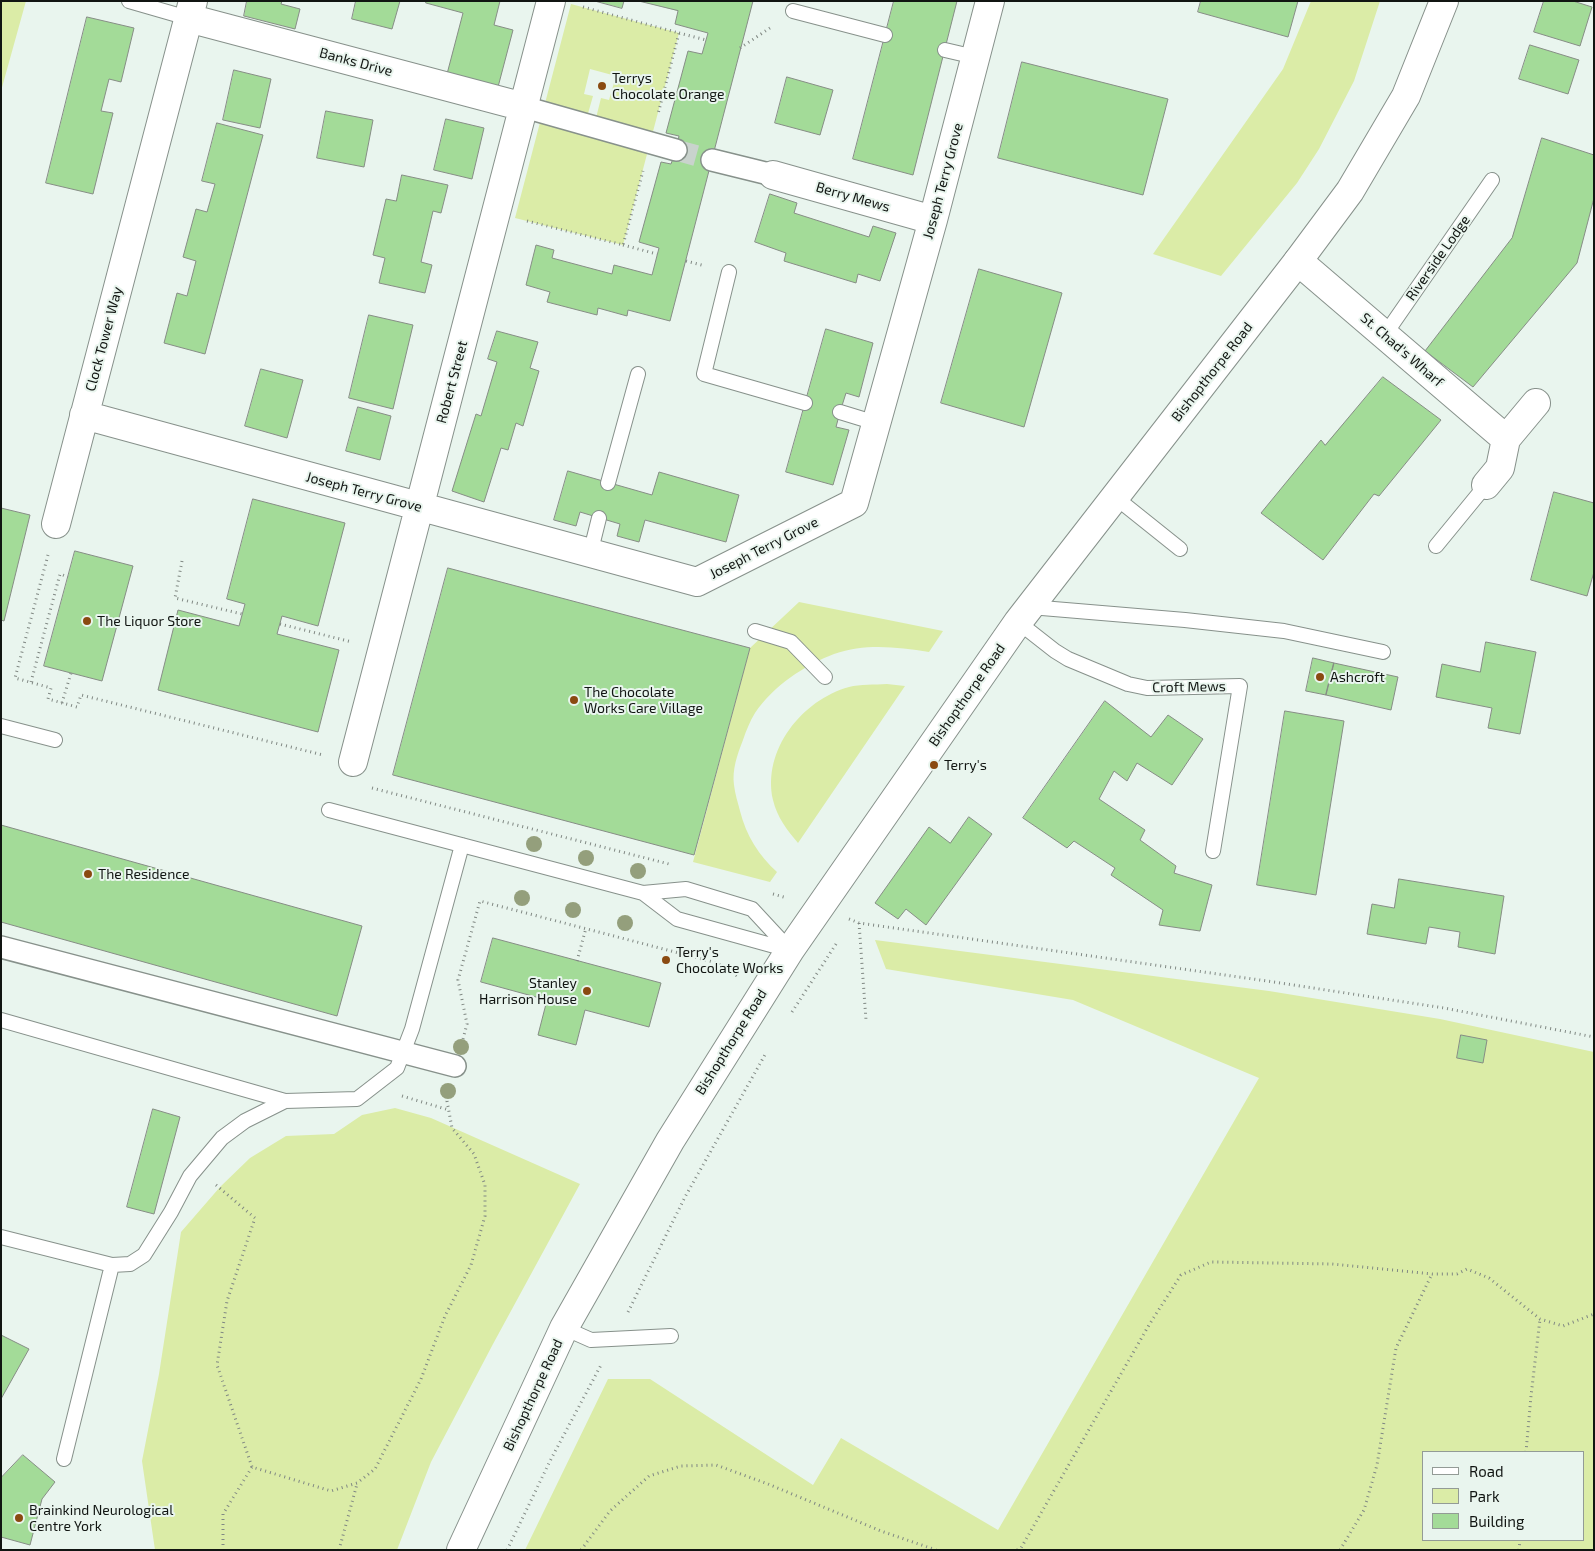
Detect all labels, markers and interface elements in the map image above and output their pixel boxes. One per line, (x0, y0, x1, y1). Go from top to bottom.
street label: Banks Drive (318, 44, 394, 80)
place label: Terrys Chocolate Orange (612, 70, 725, 102)
marker: Terrys Chocolate Orange (596, 80, 608, 92)
street label: Joseph Terry Grove (919, 121, 967, 241)
street label: Berry Mews (814, 178, 892, 216)
street label: Riverside Lodge (1402, 212, 1474, 304)
street label: Clock Tower Way (82, 285, 126, 393)
street label: St. Chad's Wharf (1357, 309, 1447, 391)
street label: Bishopthorpe Road (1168, 319, 1256, 425)
street label: Robert Street (433, 339, 471, 425)
street label: Joseph Terry Grove (304, 468, 424, 516)
street label: Joseph Terry Grove (707, 513, 821, 583)
place label: The Liquor Store (97, 613, 201, 629)
marker: The Liquor Store (81, 615, 93, 627)
street label: Bishopthorpe Road (925, 640, 1009, 750)
place label: Ashcroft (1330, 669, 1385, 685)
marker: Ashcroft (1314, 671, 1326, 683)
street label: Croft Mews (1152, 678, 1226, 696)
place label: The Chocolate Works Care Village (584, 684, 703, 716)
marker: The Chocolate Works Care Village (568, 694, 580, 706)
place label: Terry's (944, 757, 987, 773)
marker: Terry's (928, 759, 940, 771)
place label: The Residence (98, 866, 190, 882)
marker: The Residence (82, 868, 94, 880)
place label: Terry's Chocolate Works (676, 944, 783, 976)
marker: Terry's Chocolate Works (660, 954, 672, 966)
place label: Stanley Harrison House (479, 975, 577, 1008)
marker: Stanley Harrison House (581, 985, 593, 997)
street label: Bishopthorpe Road (692, 986, 770, 1098)
street label: Bishopthorpe Road (500, 1336, 566, 1454)
legend (1422, 1451, 1585, 1541)
text: Road (1469, 1462, 1504, 1480)
text: Park (1469, 1487, 1500, 1505)
place label: Brainkind Neurological Centre York (29, 1502, 173, 1534)
marker: Brainkind Neurological Centre York (13, 1512, 25, 1524)
text: Building (1469, 1512, 1524, 1530)

